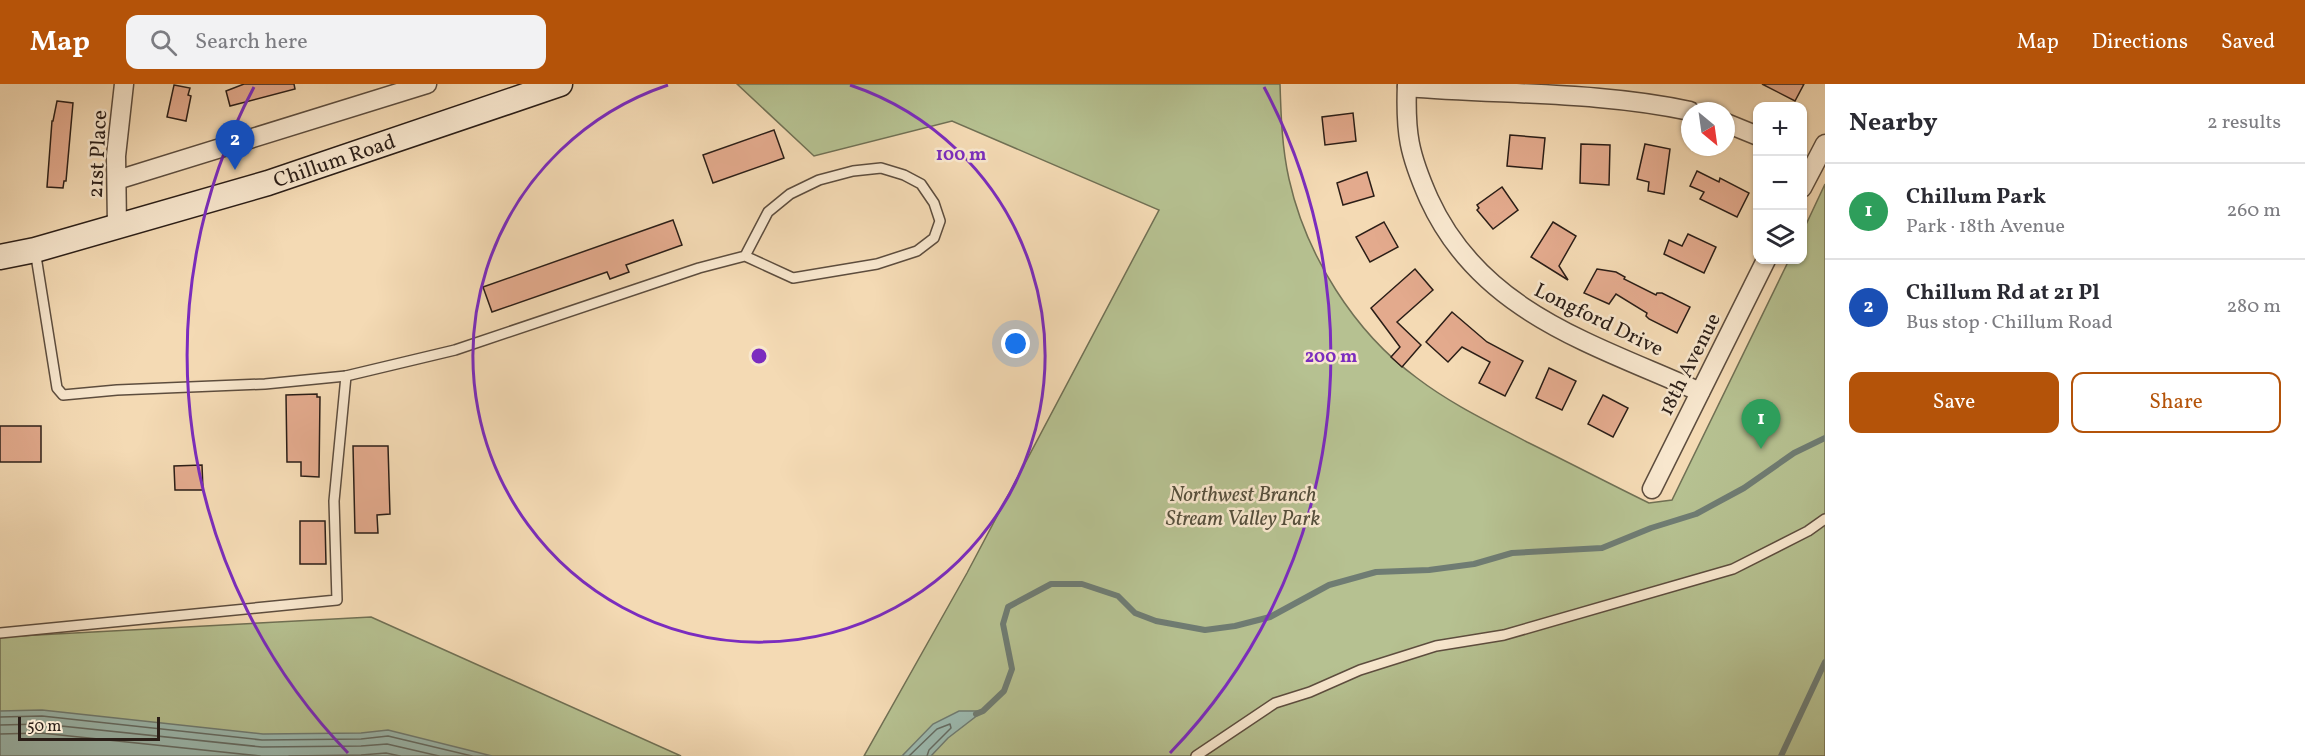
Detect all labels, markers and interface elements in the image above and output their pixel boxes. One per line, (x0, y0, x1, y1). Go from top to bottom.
search box (126, 15, 546, 69)
text: Map (30, 23, 90, 62)
icon: search (147, 26, 180, 59)
text: Search here (195, 27, 308, 58)
text: Map (2017, 28, 2059, 57)
text: Directions (2092, 28, 2188, 57)
text: Saved (2221, 28, 2275, 57)
north arrow (1681, 102, 1735, 156)
map controls (1753, 102, 1807, 264)
button: + (1753, 102, 1807, 156)
text: Nearby (1849, 105, 1938, 141)
street label: 21st Place (82, 109, 115, 199)
text: 2 results (2207, 109, 2281, 137)
pin: 2 (216, 120, 254, 170)
street label: Chillum Road (270, 128, 400, 196)
text: 100 m (936, 143, 986, 168)
button: − (1753, 156, 1807, 210)
text: Chillum Park (1906, 182, 2046, 213)
text: 1 (1864, 197, 1873, 225)
text: 260 m (2226, 197, 2281, 225)
button: layers (1753, 210, 1807, 264)
text: Park · 18th Avenue (1906, 213, 2065, 241)
street label: Longford Drive (1529, 276, 1668, 364)
text: Chillum Rd at 21 Pl (1906, 278, 2100, 309)
text: 2 (1863, 293, 1874, 321)
text: 280 m (2226, 293, 2281, 321)
street label: 18th Avenue (1652, 308, 1729, 421)
text: Bus stop · Chillum Road (1906, 309, 2113, 337)
your location (1001, 329, 1030, 358)
text: 200 m (1305, 345, 1357, 370)
centre of rings (749, 346, 769, 366)
button: Save (1849, 372, 2059, 433)
button: Share (2071, 372, 2281, 433)
pin: 1 (1742, 400, 1780, 449)
park label: Northwest Branch Stream Valley Park (1166, 481, 1320, 534)
scale bar (18, 714, 160, 742)
text: 50 m (27, 716, 61, 738)

